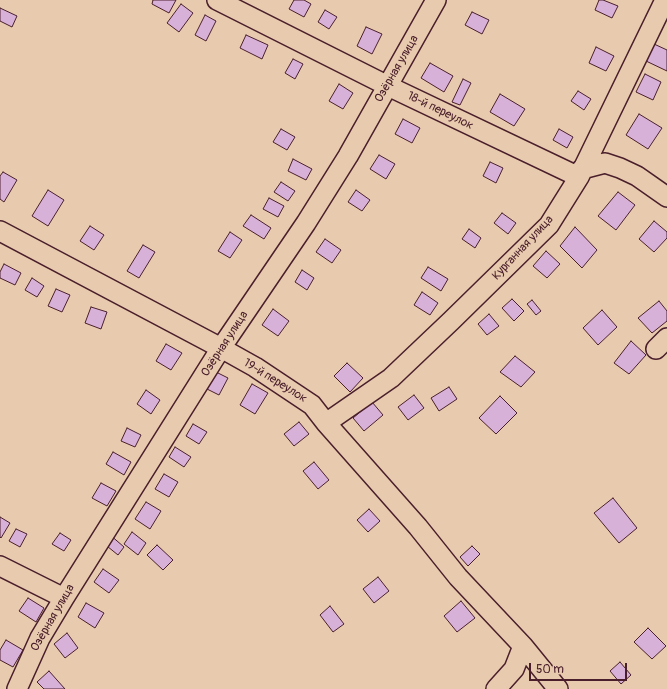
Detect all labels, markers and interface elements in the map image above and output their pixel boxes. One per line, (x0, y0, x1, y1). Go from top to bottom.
street label: Озёрная улица (372, 33, 422, 105)
street label: 18-й переулок (405, 89, 475, 133)
street label: Курганная улица (489, 213, 557, 283)
street label: Озёрная улица (198, 309, 252, 379)
street label: 19-й переулок (241, 356, 309, 406)
street label: Озёрная улица (28, 582, 78, 654)
scale bar (531, 655, 629, 681)
text: 50 m (536, 662, 564, 677)

